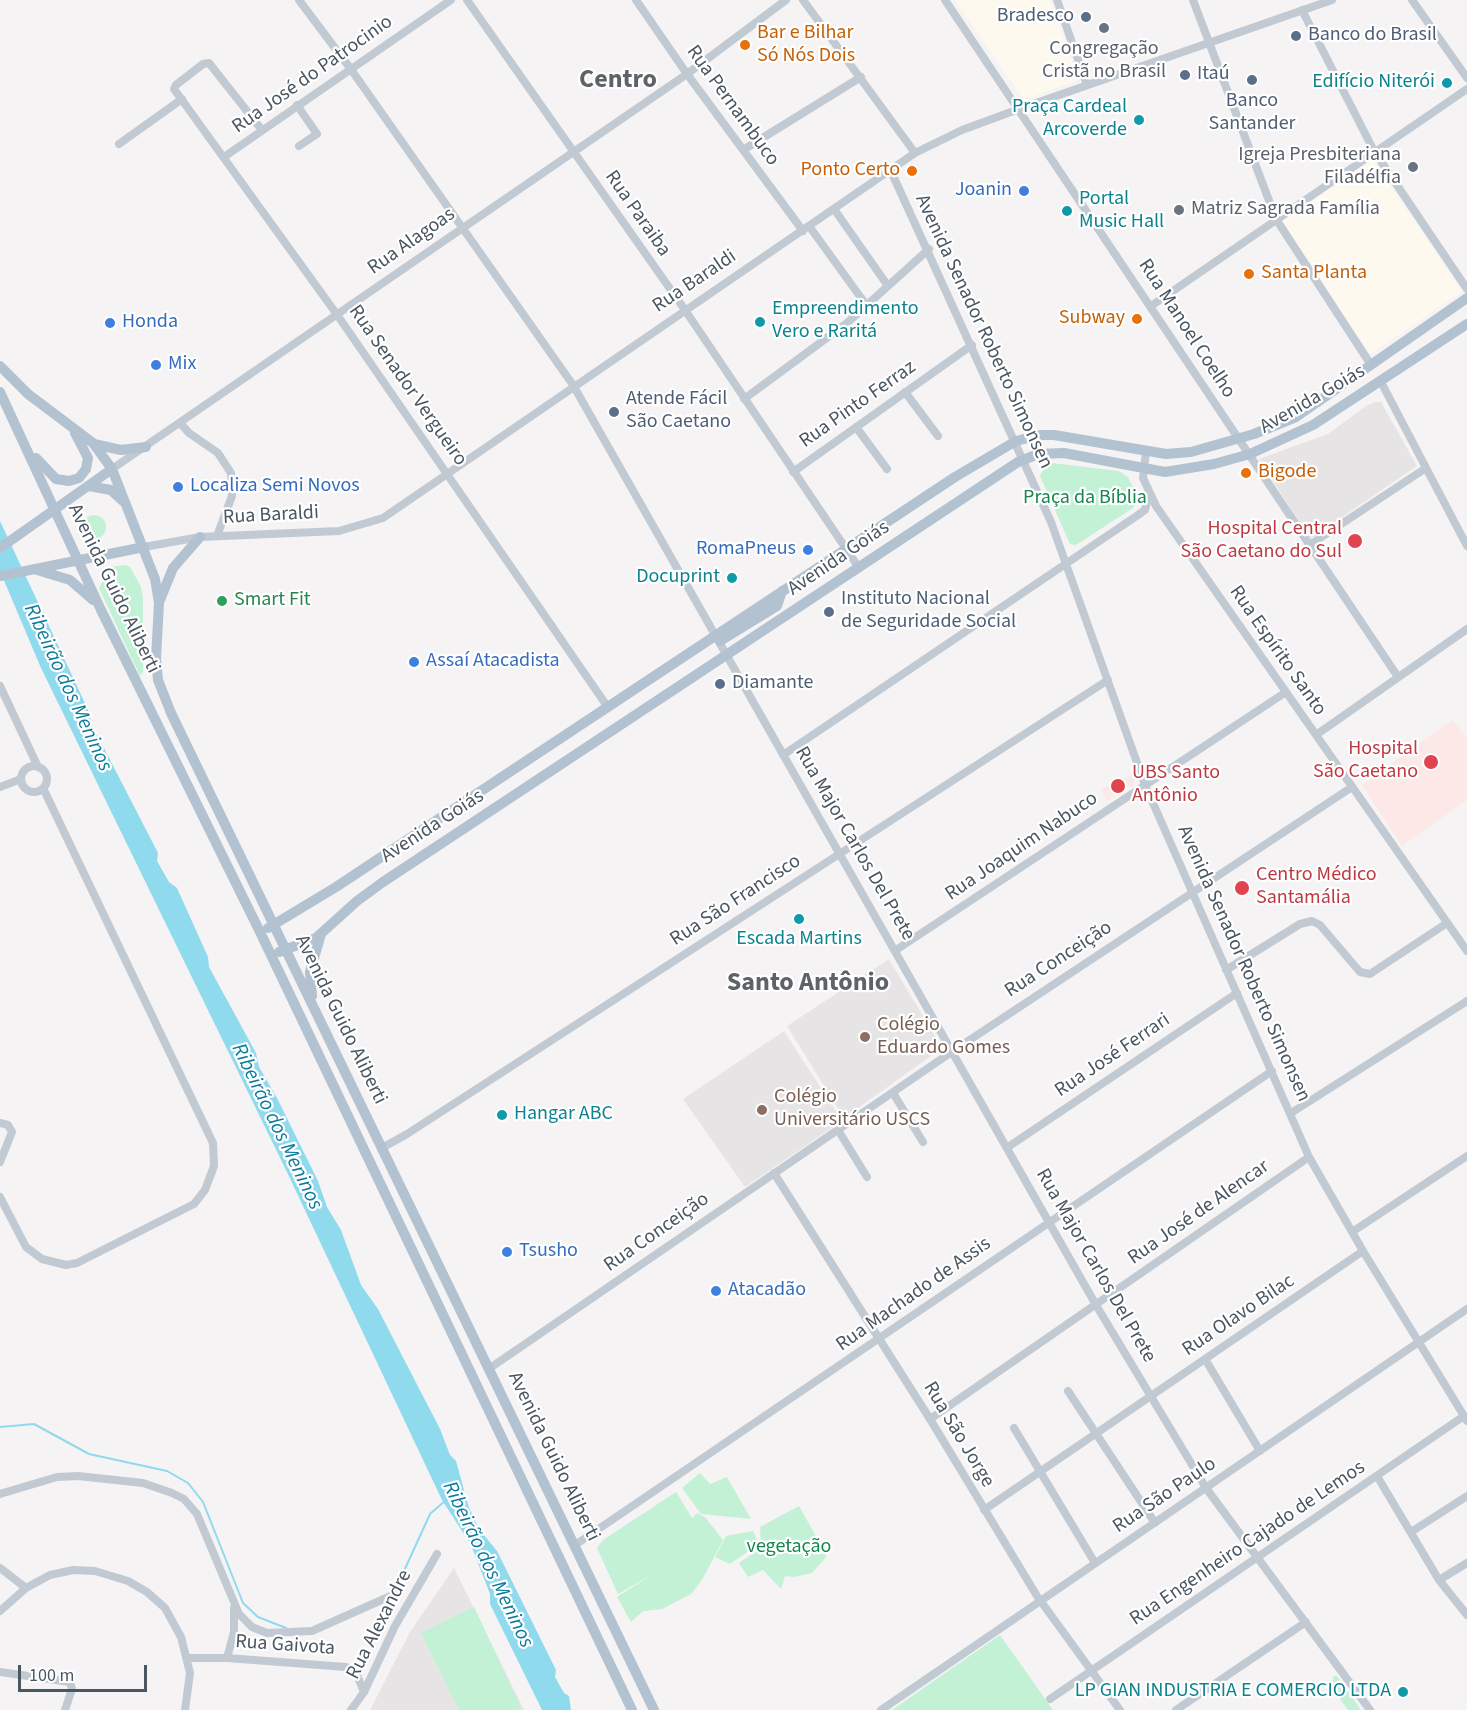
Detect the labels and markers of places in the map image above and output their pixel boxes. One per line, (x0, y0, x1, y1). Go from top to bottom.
place label: Bradesco (997, 5, 1074, 29)
marker: Bradesco (1079, 10, 1093, 24)
marker: Congregação Cristã no Brasil (1097, 21, 1111, 35)
place label: Bar e Bilhar Só Nós Dois (757, 22, 855, 69)
place label: Banco do Brasil (1308, 24, 1437, 48)
marker: Banco do Brasil (1289, 29, 1303, 43)
marker: Bar e Bilhar Só Nós Dois (738, 38, 752, 52)
place label: Congregação Cristã no Brasil (1042, 38, 1166, 85)
place label: Itaú (1197, 63, 1230, 87)
marker: Itaú (1178, 68, 1192, 82)
place label: Edifício Niterói (1312, 71, 1435, 95)
marker: Banco Santander (1245, 73, 1259, 87)
marker: Edifício Niterói (1440, 76, 1454, 90)
place label: Banco Santander (1208, 90, 1296, 137)
place label: Praça Cardeal Arcoverde (1012, 96, 1127, 143)
marker: Praça Cardeal Arcoverde (1132, 113, 1146, 127)
place label: Igreja Presbiteriana Filadélfia (1238, 144, 1401, 191)
place label: Ponto Certo (800, 159, 900, 183)
marker: Igreja Presbiteriana Filadélfia (1406, 160, 1420, 174)
marker: Ponto Certo (905, 164, 919, 178)
place label: Joanin (955, 179, 1012, 203)
marker: Joanin (1017, 184, 1031, 198)
place label: Portal Music Hall (1079, 188, 1164, 235)
place label: Matriz Sagrada Família (1191, 198, 1380, 222)
marker: Matriz Sagrada Família (1172, 203, 1186, 217)
marker: Portal Music Hall (1060, 204, 1074, 218)
place label: Santa Planta (1261, 262, 1367, 286)
marker: Santa Planta (1242, 267, 1256, 281)
place label: Empreendimento Vero e Raritá (772, 298, 919, 345)
place label: Subway (1059, 307, 1125, 331)
place label: Honda (122, 311, 178, 335)
marker: Subway (1130, 312, 1144, 326)
marker: Empreendimento Vero e Raritá (753, 315, 767, 329)
marker: Honda (103, 316, 117, 330)
place label: Mix (168, 353, 196, 377)
marker: Mix (149, 358, 163, 372)
place label: Atende Fácil São Caetano (626, 388, 731, 435)
marker: Atende Fácil São Caetano (607, 405, 621, 419)
place label: Bigode (1258, 461, 1316, 485)
marker: Bigode (1239, 466, 1253, 480)
place label: Localiza Semi Novos (190, 475, 360, 499)
marker: Localiza Semi Novos (171, 480, 185, 494)
place label: Hospital Central São Caetano do Sul (1180, 518, 1342, 565)
marker: Hospital Central São Caetano do Sul (1346, 532, 1364, 550)
place label: RomaPneus (696, 538, 796, 562)
marker: RomaPneus (801, 543, 815, 557)
place label: Docuprint (636, 566, 720, 590)
marker: Docuprint (725, 571, 739, 585)
place label: Instituto Nacional de Seguridade Social (841, 588, 1016, 635)
place label: Smart Fit (234, 589, 311, 613)
marker: Smart Fit (215, 594, 229, 608)
marker: Instituto Nacional de Seguridade Social (822, 605, 836, 619)
place label: Assaí Atacadista (426, 650, 559, 674)
marker: Assaí Atacadista (407, 655, 421, 669)
place label: Diamante (732, 672, 813, 696)
marker: Diamante (713, 677, 727, 691)
place label: Hospital São Caetano (1313, 738, 1418, 785)
marker: Hospital São Caetano (1422, 753, 1440, 771)
place label: UBS Santo Antônio (1132, 762, 1220, 809)
marker: UBS Santo Antônio (1109, 777, 1127, 795)
place label: Centro Médico Santamália (1256, 864, 1377, 911)
marker: Centro Médico Santamália (1233, 879, 1251, 897)
marker: Escada Martins (792, 912, 806, 926)
place label: Escada Martins (736, 928, 862, 952)
place label: Colégio Eduardo Gomes (877, 1014, 1010, 1061)
marker: Colégio Eduardo Gomes (858, 1030, 872, 1044)
place label: Colégio Universitário USCS (774, 1086, 930, 1133)
place label: Hangar ABC (514, 1103, 613, 1127)
marker: Colégio Universitário USCS (755, 1103, 769, 1117)
marker: Hangar ABC (495, 1108, 509, 1122)
place label: Tsusho (519, 1240, 578, 1264)
marker: Tsusho (500, 1245, 514, 1259)
place label: Atacadão (728, 1279, 806, 1303)
marker: Atacadão (709, 1284, 723, 1298)
place label: LP GIAN INDUSTRIA E COMERCIO LTDA (1075, 1680, 1391, 1704)
marker: LP GIAN INDUSTRIA E COMERCIO LTDA (1396, 1685, 1410, 1699)

